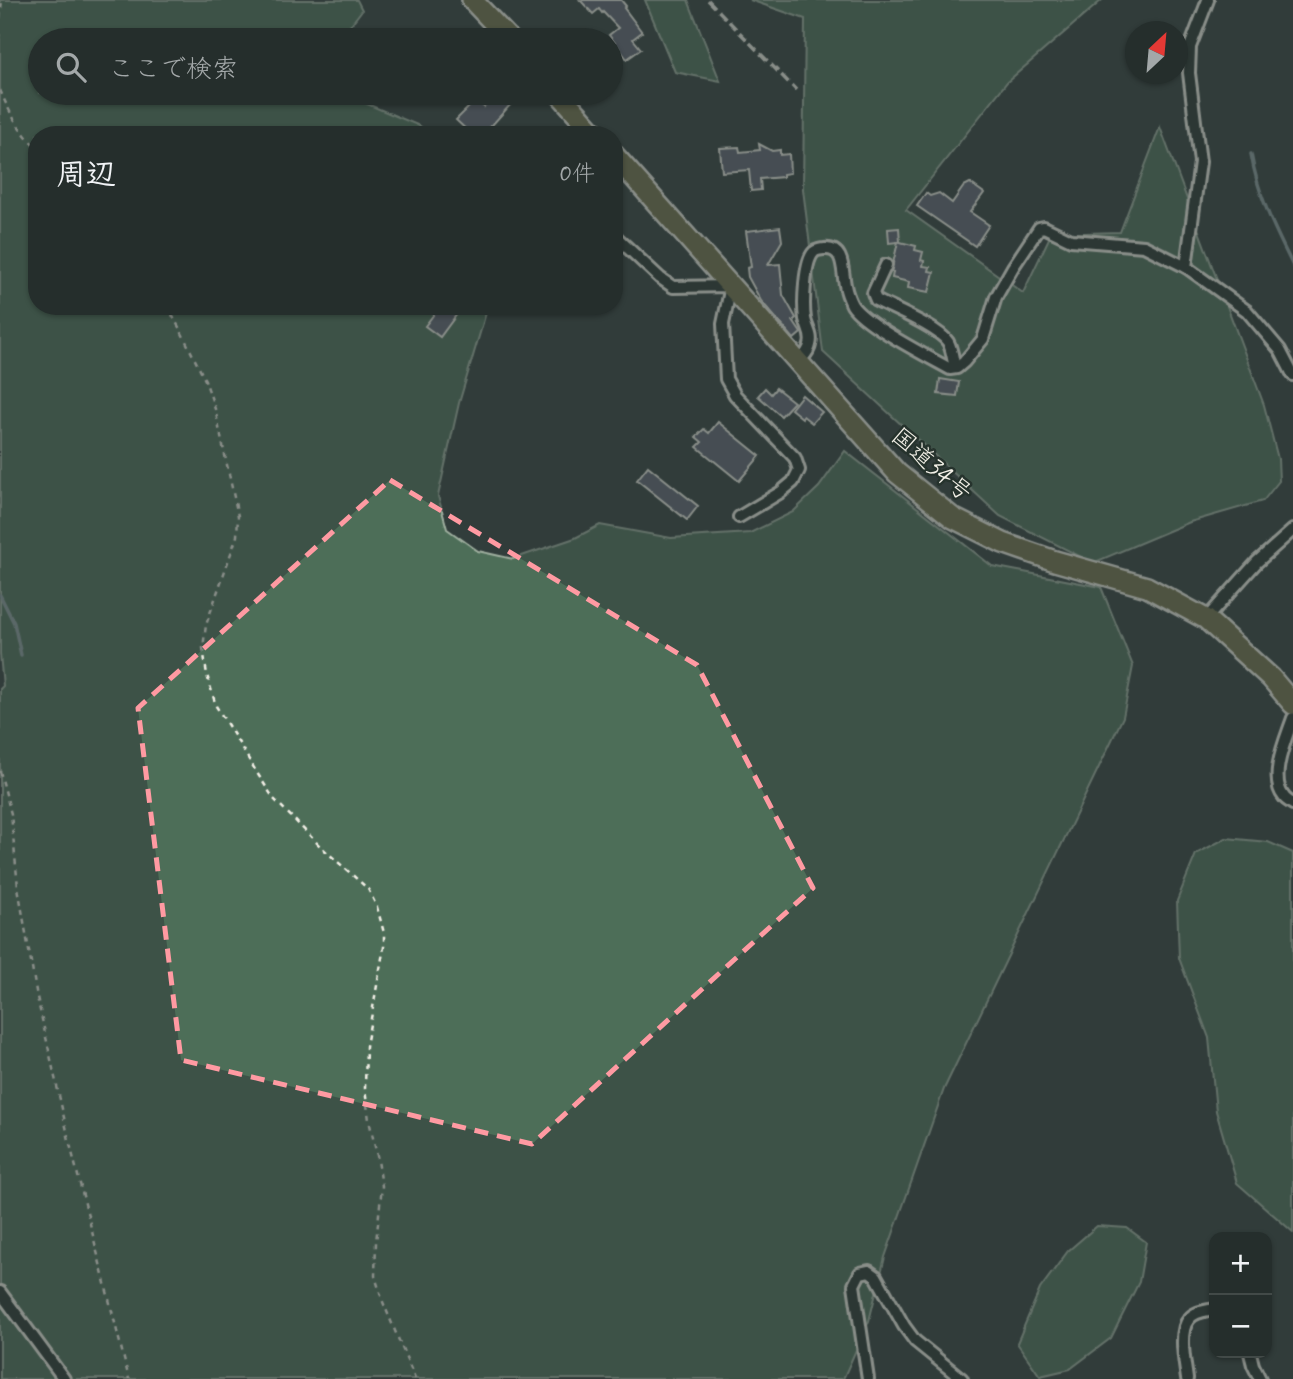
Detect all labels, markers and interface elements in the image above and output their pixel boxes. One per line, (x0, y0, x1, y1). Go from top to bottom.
north arrow (1125, 21, 1188, 84)
search box (28, 28, 623, 105)
icon: search (52, 48, 90, 86)
text: ここで検索 (108, 53, 238, 87)
text: 周辺 (56, 156, 116, 195)
text: 0件 (559, 160, 595, 190)
street label: 国道34号 (884, 421, 978, 509)
map controls (1209, 1232, 1272, 1358)
button: + (1209, 1232, 1272, 1295)
button: − (1209, 1295, 1272, 1358)

